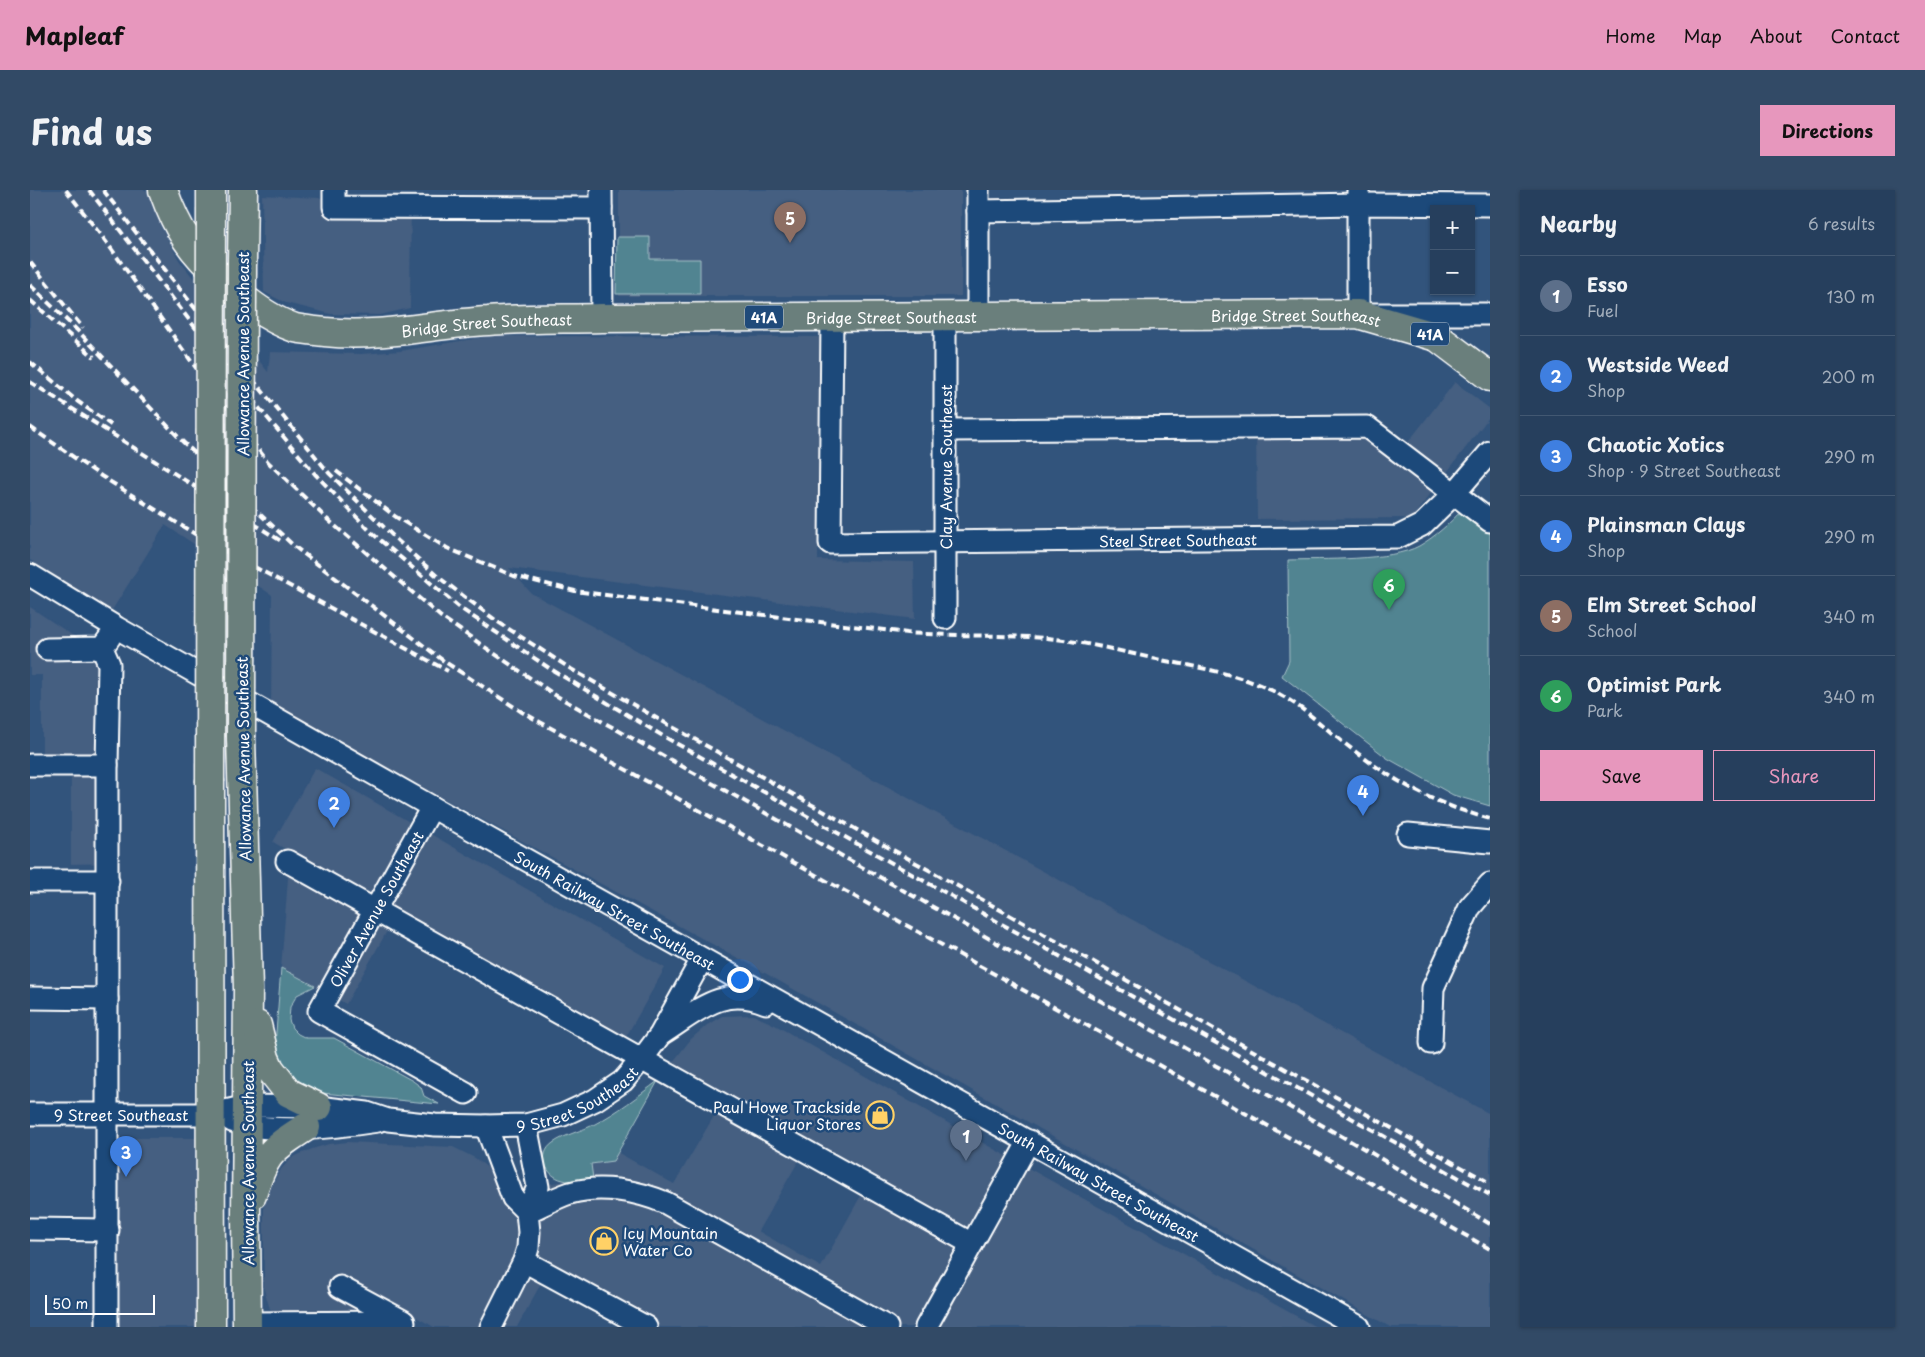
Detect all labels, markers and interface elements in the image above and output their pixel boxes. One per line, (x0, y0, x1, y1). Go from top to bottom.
text: Mapleaf (25, 17, 124, 53)
text: Home (1605, 22, 1655, 49)
text: Map (1683, 22, 1722, 49)
text: About (1750, 22, 1802, 49)
text: Contact (1830, 22, 1900, 49)
text: Find us (30, 104, 152, 157)
button: Directions (1760, 105, 1895, 156)
pin: 5 (774, 202, 806, 243)
map controls (1430, 205, 1475, 295)
button: + (1430, 205, 1475, 250)
text: Nearby (1540, 207, 1617, 239)
text: 6 results (1808, 211, 1875, 235)
button: − (1430, 250, 1475, 295)
street label: Allowance Avenue Southeast (231, 252, 254, 456)
text: Esso (1587, 270, 1628, 298)
text: 1 (1552, 284, 1560, 308)
text: 130 m (1827, 284, 1875, 308)
text: Fuel (1587, 298, 1618, 322)
street label: Bridge Street Southeast (1211, 302, 1384, 332)
road number: 41A (745, 305, 783, 328)
street label: Bridge Street Southeast (806, 305, 977, 328)
street label: Bridge Street Southeast (400, 307, 572, 342)
road number: 41A (1411, 322, 1449, 346)
text: Westside Weed (1587, 350, 1729, 378)
text: 2 (1550, 364, 1562, 388)
text: 200 m (1822, 364, 1875, 388)
text: Shop (1587, 378, 1625, 402)
street label: Clay Avenue Southeast (934, 384, 957, 550)
text: Chaotic Xotics (1587, 430, 1724, 458)
text: 3 (1551, 444, 1561, 468)
text: 290 m (1824, 444, 1875, 468)
text: Shop · 9 Street Southeast (1587, 458, 1781, 482)
text: Plainsman Clays (1587, 510, 1745, 538)
text: 4 (1551, 524, 1561, 548)
text: 290 m (1824, 524, 1875, 548)
street label: Steel Street Southeast (1099, 527, 1257, 552)
text: Shop (1587, 538, 1625, 562)
pin: 6 (1373, 569, 1405, 610)
text: Elm Street School (1587, 590, 1756, 618)
text: 5 (1551, 604, 1561, 628)
text: 340 m (1823, 604, 1875, 628)
text: School (1587, 618, 1637, 642)
street label: Allowance Avenue Southeast (230, 657, 256, 861)
text: Optimist Park (1587, 670, 1722, 698)
text: 6 (1550, 684, 1562, 708)
text: 340 m (1823, 684, 1875, 708)
text: Park (1587, 698, 1623, 722)
button: Save (1540, 750, 1703, 801)
button: Share (1713, 750, 1875, 801)
pin: 4 (1347, 775, 1379, 816)
pin: 2 (318, 787, 350, 828)
street label: Oliver Avenue Southeast (323, 827, 429, 991)
street label: South Railway Street Southeast (510, 844, 720, 975)
your location (727, 967, 753, 993)
street label: Allowance Avenue Southeast (236, 1061, 259, 1265)
street label: 9 Street Southeast (516, 1061, 643, 1137)
place label: Paul Howe Trackside Liquor Stores (713, 1095, 861, 1135)
shop icon: Paul Howe Trackside Liquor Stores (865, 1100, 895, 1130)
street label: 9 Street Southeast (54, 1103, 188, 1126)
street label: South Railway Street Southeast (994, 1116, 1204, 1247)
pin: 1 (950, 1120, 982, 1161)
pin: 3 (110, 1136, 142, 1177)
place label: Icy Mountain Water Co (623, 1221, 718, 1261)
shop icon: Icy Mountain Water Co (589, 1226, 619, 1256)
scale bar (45, 1292, 155, 1315)
text: 50 m (52, 1293, 88, 1314)

